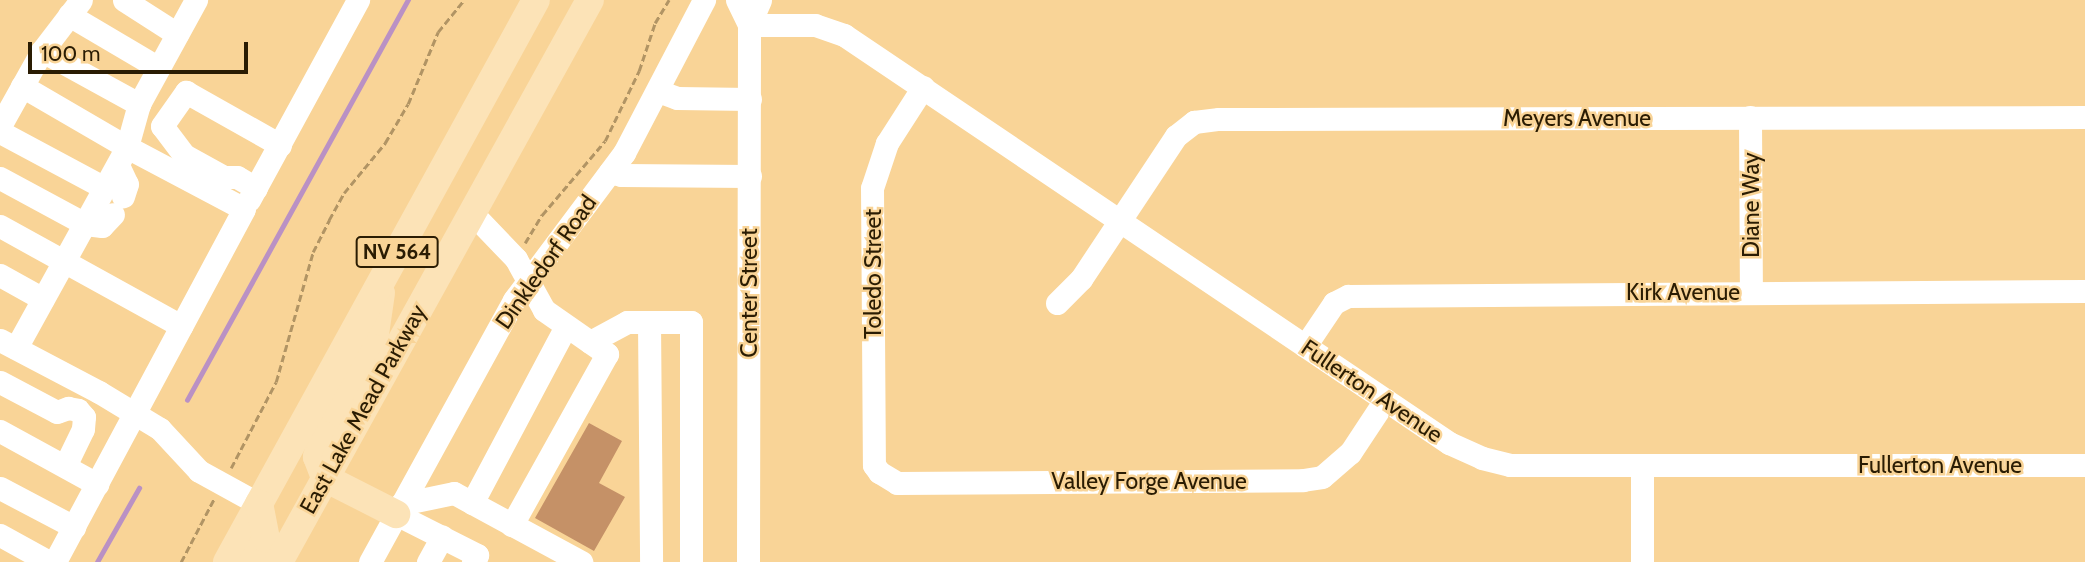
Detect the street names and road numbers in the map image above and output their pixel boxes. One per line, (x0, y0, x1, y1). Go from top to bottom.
street label: Meyers Avenue (1503, 104, 1651, 132)
street label: Diane Way (1737, 152, 1765, 258)
street label: Dinkledorf Road (490, 190, 602, 334)
street label: Toledo Street (859, 209, 887, 339)
street label: Center Street (735, 228, 763, 358)
road number: NV 564 (355, 234, 439, 270)
street label: Kirk Avenue (1626, 278, 1740, 306)
street label: East Lake Mead Parkway (294, 300, 432, 518)
street label: Fullerton Avenue (1296, 334, 1448, 448)
street label: Fullerton Avenue (1858, 451, 2022, 479)
street label: Valley Forge Avenue (1051, 467, 1247, 495)

